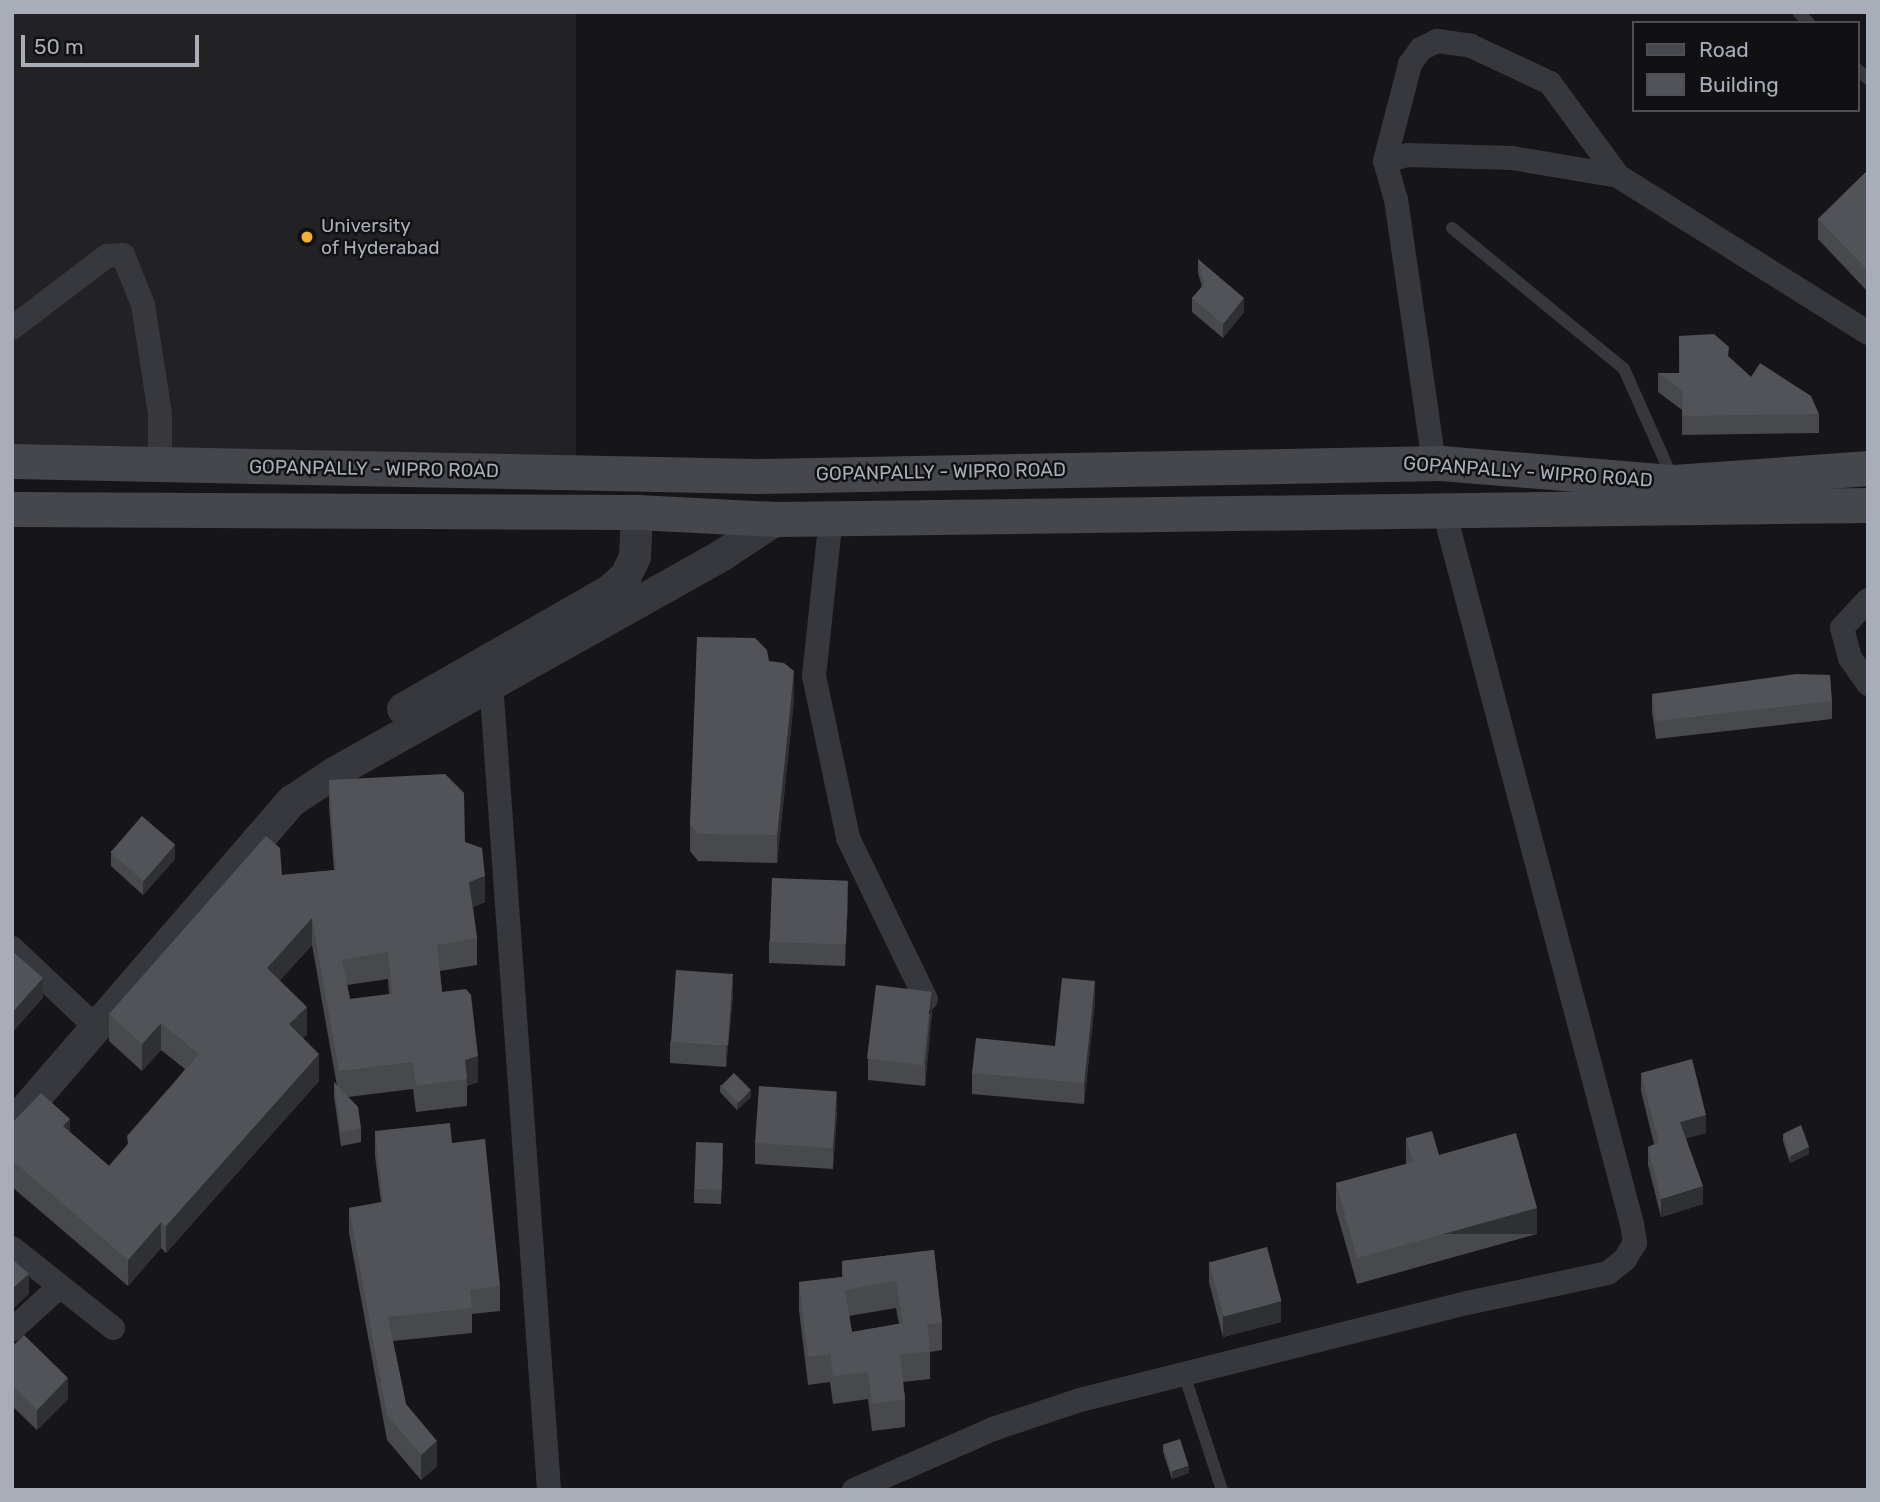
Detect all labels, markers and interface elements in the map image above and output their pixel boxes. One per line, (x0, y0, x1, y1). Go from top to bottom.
scale bar (24, 21, 203, 65)
legend (1632, 21, 1859, 112)
text: 50 m (34, 34, 84, 59)
text: Road (1699, 37, 1749, 62)
text: Building (1699, 72, 1779, 97)
place label: University of Hyderabad (321, 215, 440, 259)
marker: University of Hyderabad (299, 229, 315, 245)
street label: GOPANPALLY - WIPRO ROAD (1402, 452, 1654, 492)
street label: GOPANPALLY - WIPRO ROAD (248, 455, 500, 483)
street label: GOPANPALLY - WIPRO ROAD (815, 458, 1067, 486)

